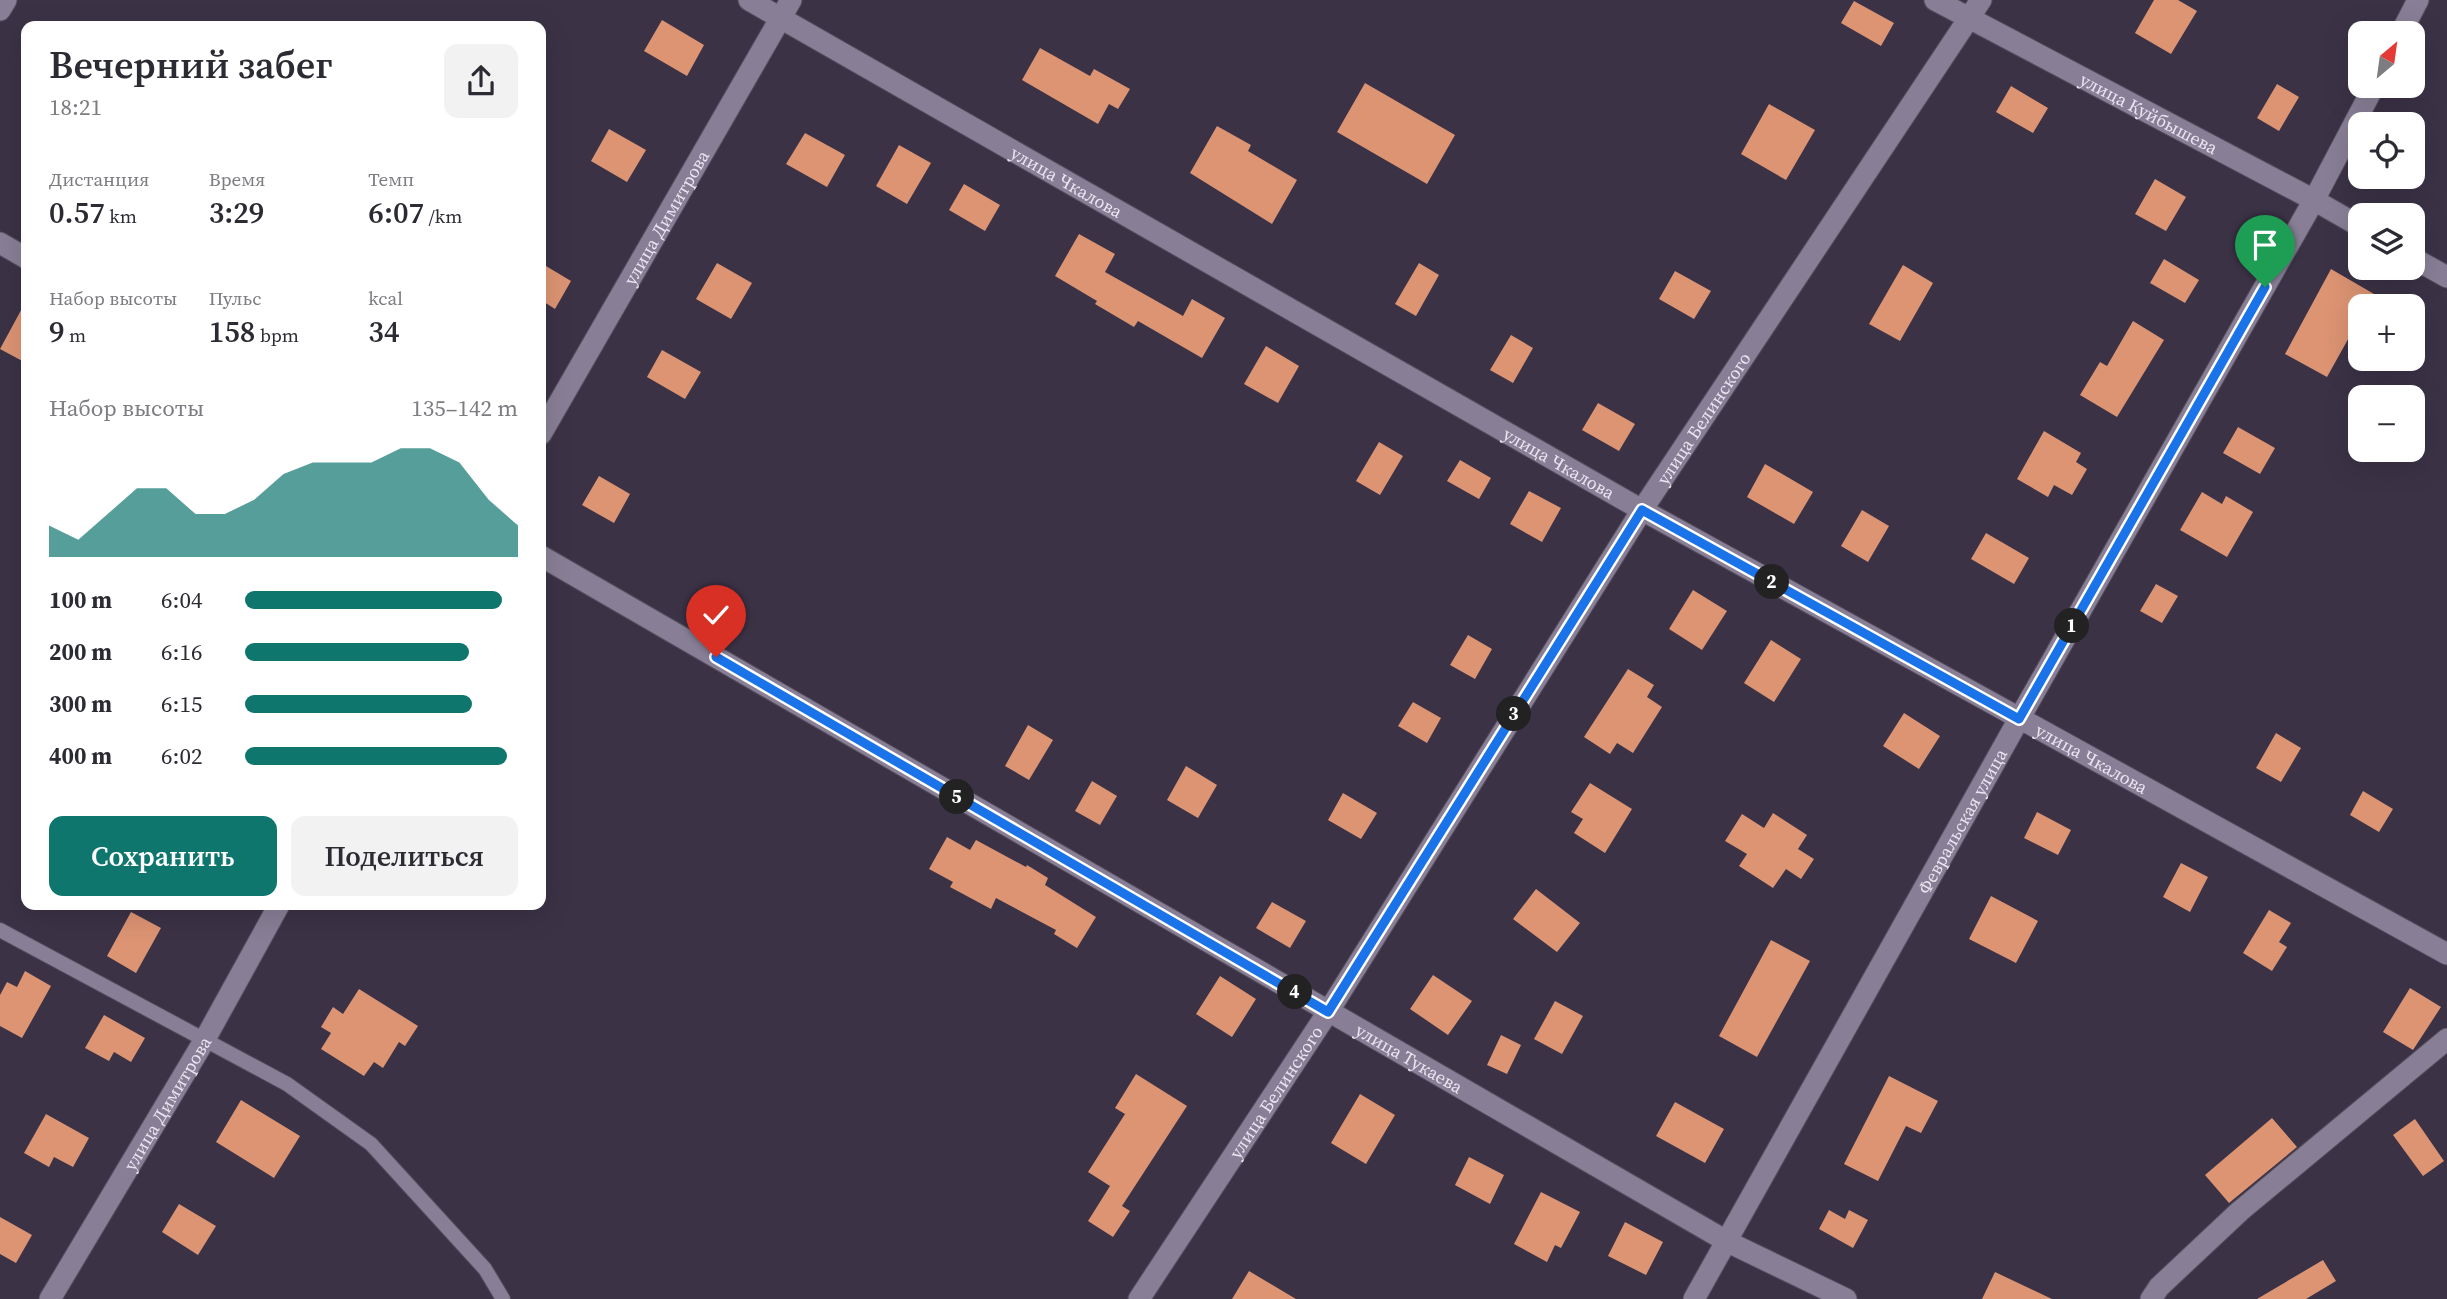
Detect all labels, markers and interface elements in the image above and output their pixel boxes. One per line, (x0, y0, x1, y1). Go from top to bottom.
north arrow (2348, 21, 2426, 98)
map controls (2348, 21, 2425, 462)
text: Вечерний забег (49, 39, 333, 91)
button: share (444, 44, 518, 118)
street label: улица Куйбышева (2076, 66, 2223, 160)
text: 18:21 (49, 91, 102, 123)
button: locate (2348, 112, 2425, 189)
street label: улица Чкалова (1006, 140, 1128, 224)
street label: улица Димитрова (617, 144, 715, 290)
text: Дистанция (49, 166, 149, 192)
text: Время (209, 166, 265, 192)
text: Темп (368, 166, 414, 192)
text: 0.57 (49, 192, 105, 233)
text: 3:29 (209, 192, 264, 233)
text: 6:07 (368, 192, 424, 233)
text: km (105, 203, 137, 229)
text: /km (424, 203, 462, 229)
button: layers (2348, 203, 2425, 280)
pin (2235, 215, 2295, 287)
icon: arrive (2246, 226, 2284, 264)
text: Набор высоты (49, 285, 177, 311)
text: Пульс (209, 285, 261, 311)
text: kcal (368, 285, 403, 311)
button: + (2348, 294, 2425, 371)
text: 9 (49, 311, 65, 352)
text: 158 (209, 311, 255, 352)
text: 34 (368, 311, 400, 352)
text: m (65, 322, 86, 348)
text: bpm (255, 322, 299, 348)
street label: улица Белинского (1650, 347, 1756, 489)
button: − (2348, 385, 2425, 462)
text: Набор высоты (49, 392, 204, 424)
text: 135–142 m (411, 392, 518, 424)
street label: улица Чкалова (1499, 421, 1620, 505)
pin: 2 (1754, 564, 1790, 600)
text: 2 (1766, 568, 1777, 594)
text: 100 m (49, 584, 112, 616)
text: 6:04 (161, 584, 202, 616)
pin (686, 585, 746, 657)
icon: check (697, 596, 735, 634)
pin: 1 (2054, 608, 2090, 644)
text: 1 (2066, 612, 2077, 638)
text: 200 m (49, 636, 112, 668)
text: 6:16 (161, 636, 202, 668)
text: 300 m (49, 688, 112, 720)
text: 6:15 (161, 688, 202, 720)
pin: 3 (1496, 696, 1532, 732)
text: 3 (1508, 700, 1519, 726)
street label: улица Чкалова (2031, 717, 2153, 800)
text: 400 m (49, 740, 112, 772)
text: 6:02 (161, 740, 202, 772)
street label: Февральская улица (1911, 743, 2013, 898)
pin: 5 (940, 780, 974, 814)
text: 5 (951, 783, 962, 809)
button: Сохранить (49, 816, 277, 896)
button: Поделиться (291, 816, 518, 896)
pin: 4 (1278, 974, 1312, 1010)
text: 4 (1289, 978, 1300, 1004)
street label: улица Тукаева (1351, 1017, 1469, 1099)
street label: улица Белинского (1223, 1020, 1328, 1163)
street label: улица Димитрова (117, 1031, 217, 1175)

